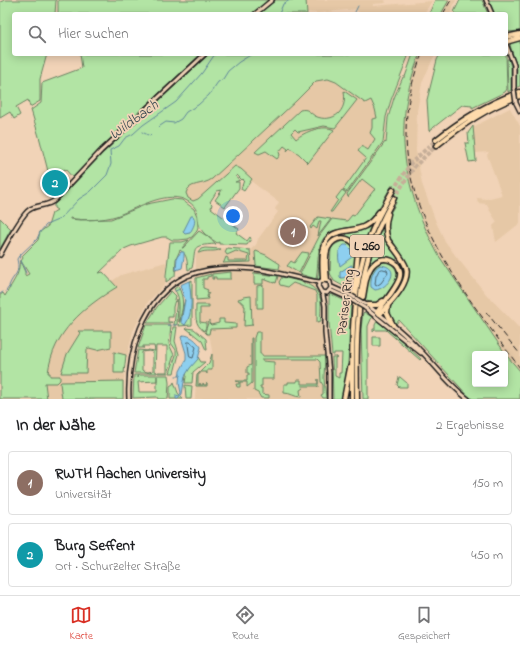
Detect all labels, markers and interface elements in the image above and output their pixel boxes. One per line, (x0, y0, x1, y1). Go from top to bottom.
search box (12, 12, 508, 56)
icon: search (26, 23, 48, 45)
text: Hier suchen (58, 23, 129, 45)
water label: Wildbach (105, 94, 164, 145)
pin: 2 (42, 168, 68, 198)
your location (223, 206, 243, 226)
pin: 1 (280, 217, 306, 247)
road number: L 260 (350, 235, 384, 257)
street label: Pariser Ring (332, 268, 361, 336)
map controls (472, 351, 508, 387)
button: layers (472, 351, 508, 387)
text: In der Nähe (16, 413, 95, 438)
text: 2 Ergebnisse (436, 416, 504, 435)
text: RWTH Aachen University (55, 463, 206, 485)
text: 1 (28, 474, 32, 493)
text: 150 m (472, 474, 503, 493)
text: Universität (55, 485, 112, 504)
text: Burg Seffent (55, 535, 135, 557)
text: 2 (27, 546, 33, 565)
text: 450 m (471, 546, 503, 565)
text: Ort · Schurzelter Straße (55, 557, 180, 576)
tab: Karte (70, 604, 93, 644)
tab: Route (232, 604, 259, 644)
tab: Gespeichert (398, 604, 450, 644)

